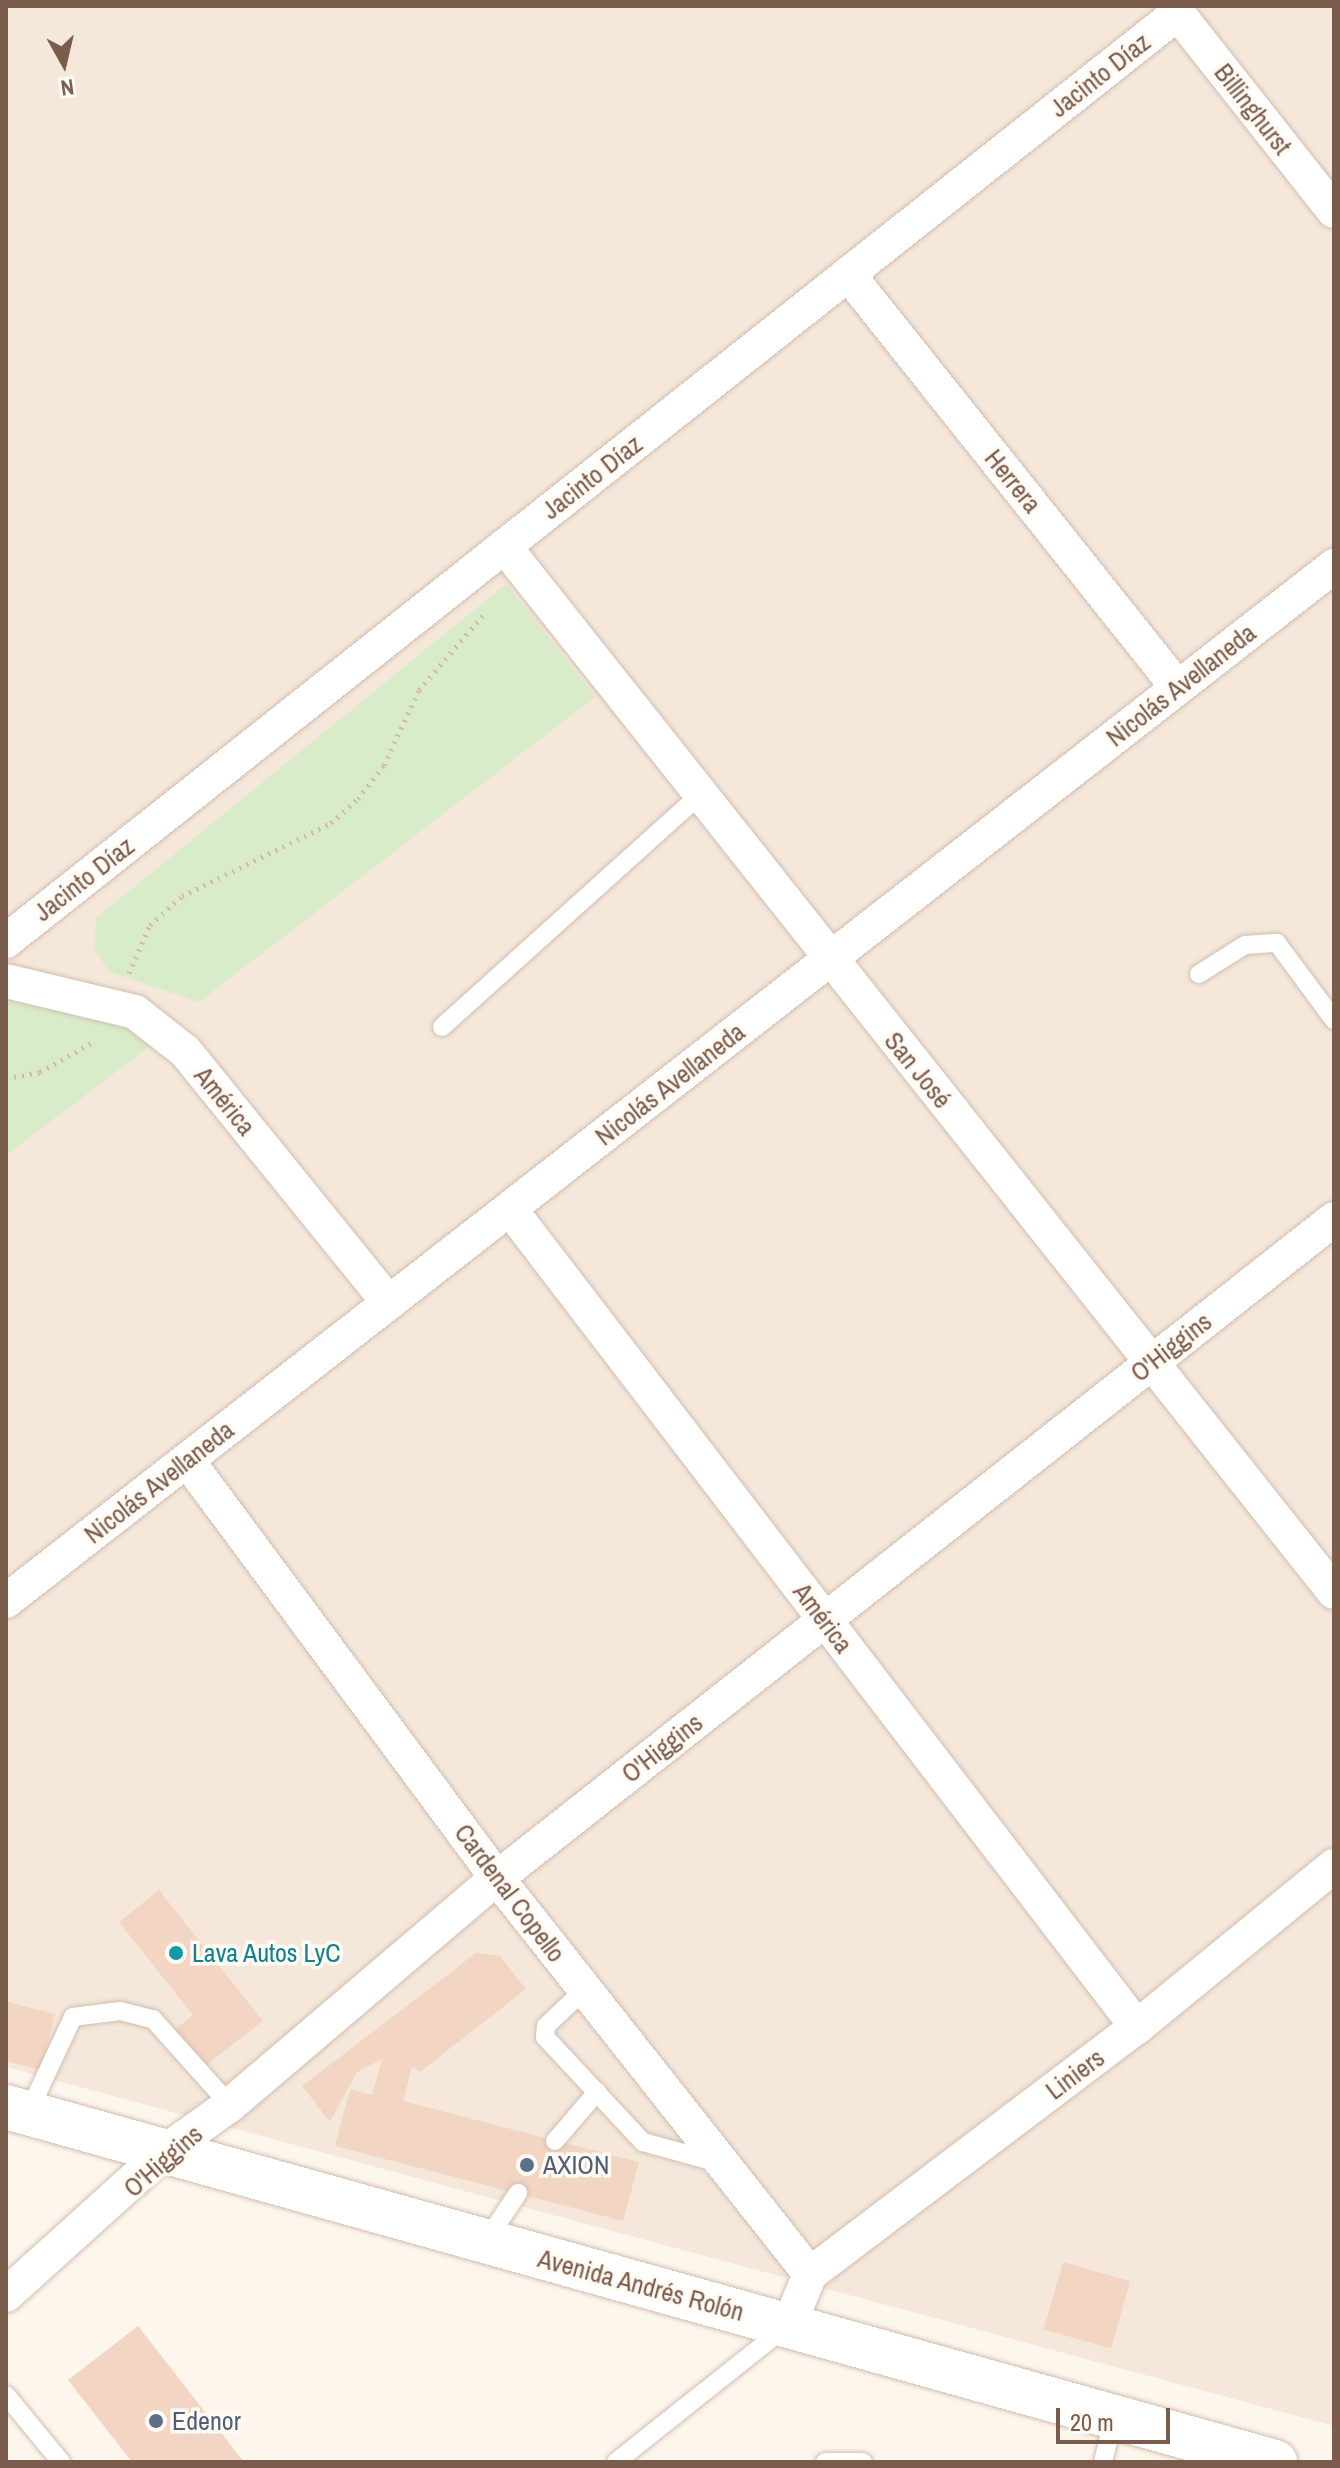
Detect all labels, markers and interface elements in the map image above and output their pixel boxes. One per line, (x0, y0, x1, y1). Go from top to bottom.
north arrow (24, 24, 104, 104)
street label: Jacinto Díaz (1044, 26, 1156, 124)
street label: Billinghurst (1208, 57, 1298, 161)
text: N (59, 72, 76, 104)
street label: Jacinto Díaz (536, 428, 648, 526)
street label: Herrera (978, 443, 1048, 519)
street label: Nicolás Avellaneda (1100, 617, 1262, 753)
street label: Jacinto Díaz (28, 830, 140, 928)
street label: Nicolás Avellaneda (589, 1016, 751, 1152)
street label: San José (878, 1026, 958, 1114)
street label: América (188, 1060, 262, 1142)
street label: O'Higgins (1124, 1306, 1218, 1388)
street label: Nicolás Avellaneda (78, 1414, 240, 1550)
street label: América (787, 1577, 859, 1659)
street label: O'Higgins (615, 1707, 709, 1789)
street label: Cardenal Copello (448, 1818, 572, 1968)
place label: Lava Autos LyC (192, 1937, 342, 1969)
marker: Lava Autos LyC (167, 1944, 185, 1962)
street label: Liniers (1040, 2042, 1110, 2106)
street label: O'Higgins (117, 2118, 209, 2204)
place label: AXION (543, 2149, 609, 2181)
marker: AXION (518, 2156, 536, 2174)
street label: Avenida Andrés Rolón (534, 2242, 748, 2328)
scale bar (1060, 2392, 1174, 2442)
place label: Edenor (172, 2405, 241, 2437)
text: 20 m (1070, 2406, 1114, 2438)
marker: Edenor (147, 2412, 165, 2430)

